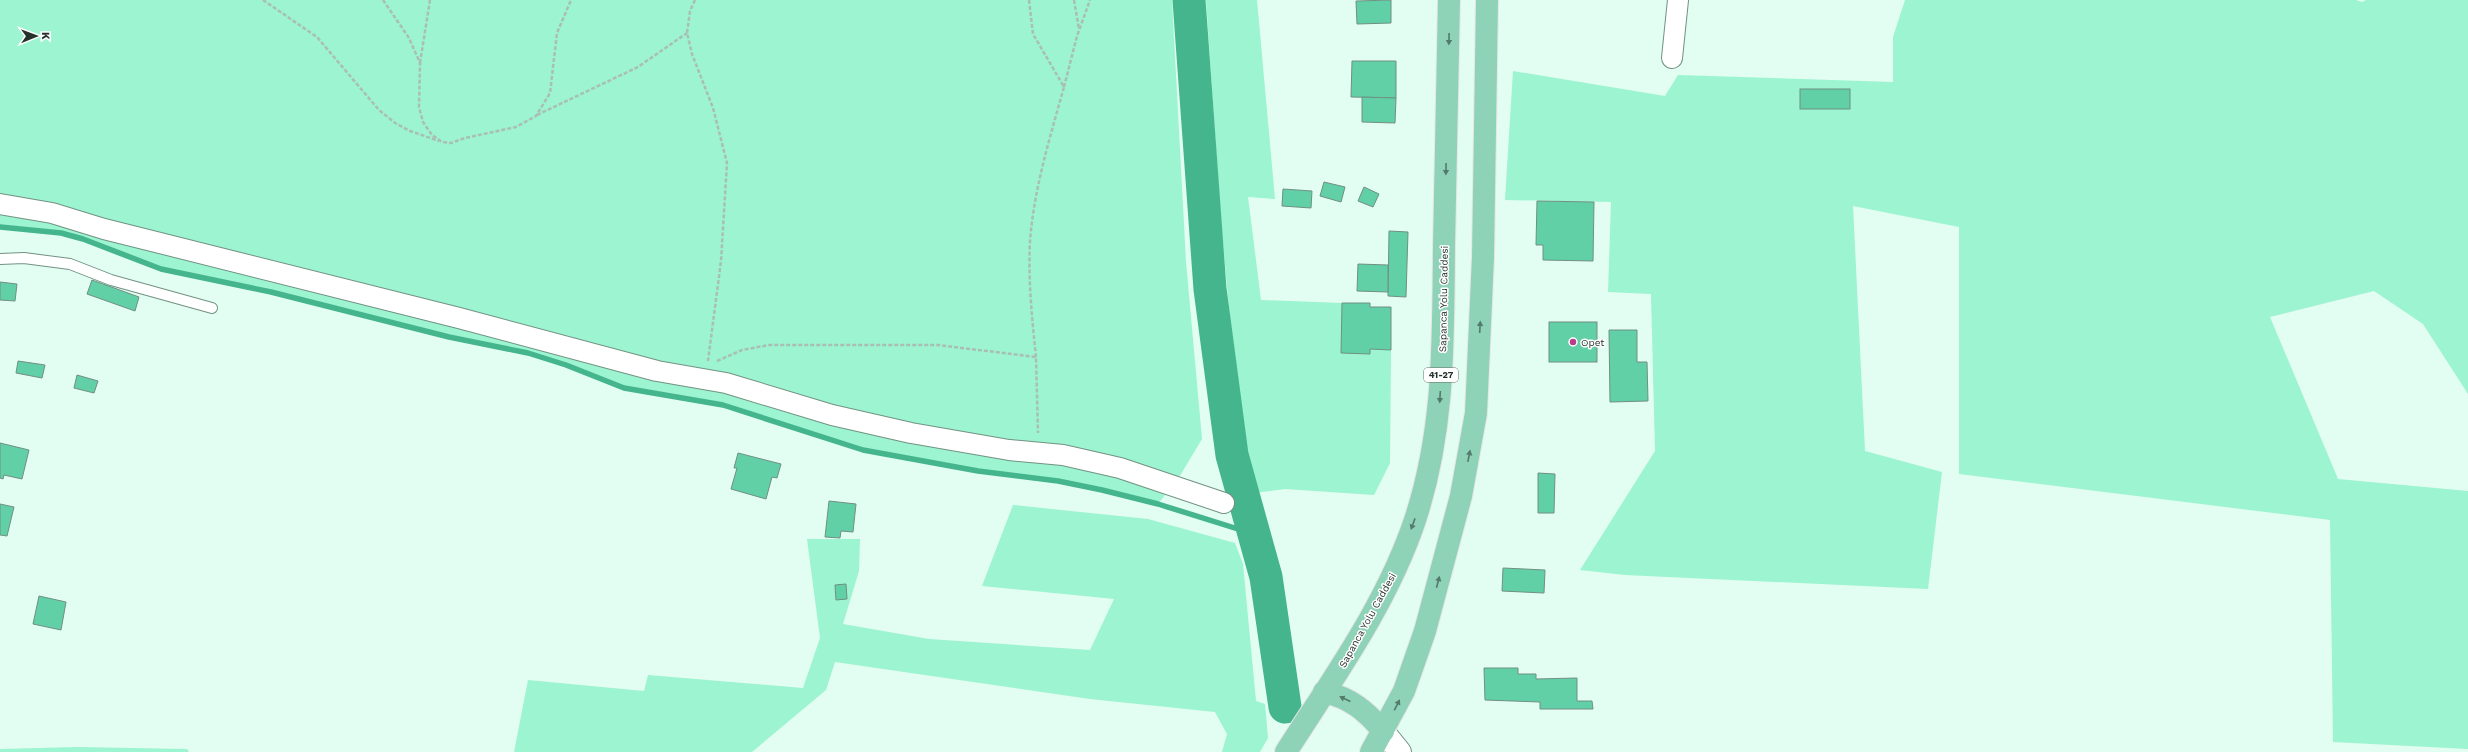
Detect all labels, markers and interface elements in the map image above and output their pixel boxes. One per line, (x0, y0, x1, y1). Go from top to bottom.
north arrow (16, 16, 56, 56)
text: K (39, 32, 52, 40)
one-way arrow (1445, 33, 1452, 45)
one-way arrow (1442, 163, 1449, 175)
street label: Sapanca Yolu Caddesi (1437, 246, 1450, 352)
one-way arrow (1477, 321, 1484, 333)
marker: Opet (1568, 337, 1578, 347)
place label: Opet (1581, 337, 1605, 348)
road number: 41-27 (1424, 368, 1458, 382)
one-way arrow (1437, 391, 1444, 403)
one-way arrow (1467, 450, 1473, 462)
one-way arrow (1410, 518, 1416, 530)
street label: Sapanca Yolu Caddesi (1337, 571, 1398, 669)
one-way arrow (1435, 576, 1441, 589)
one-way arrow (1340, 696, 1351, 702)
one-way arrow (1393, 700, 1400, 711)

